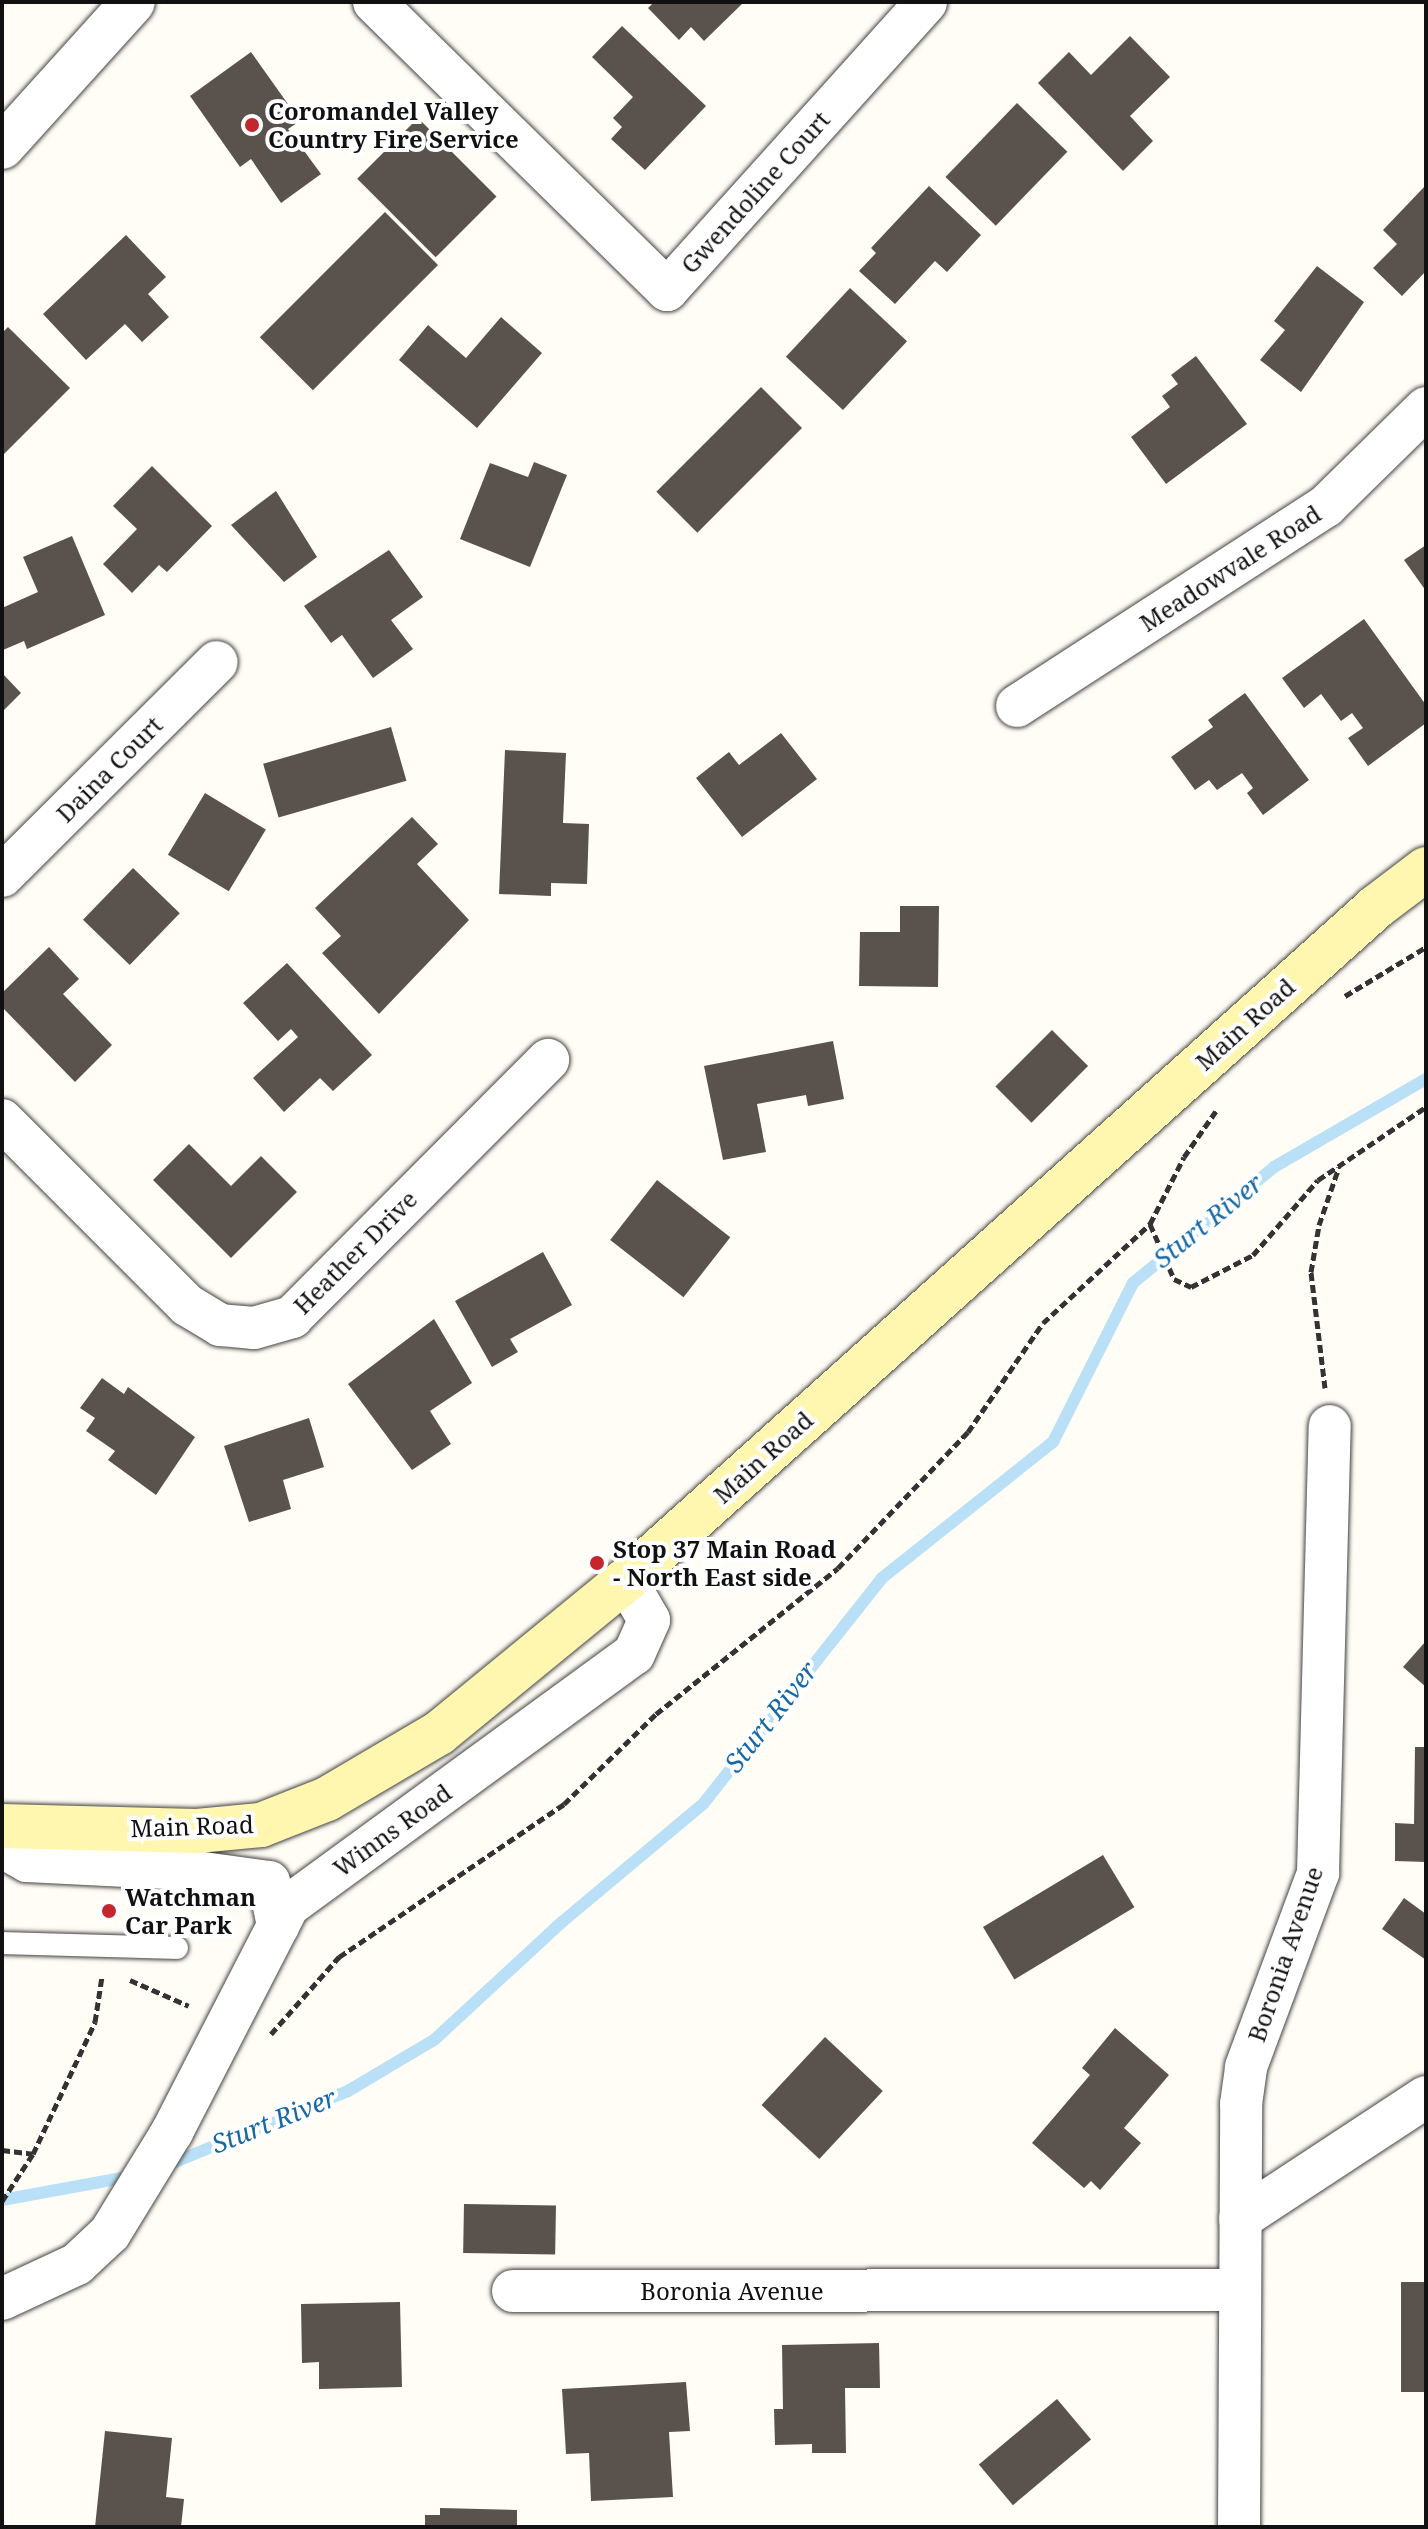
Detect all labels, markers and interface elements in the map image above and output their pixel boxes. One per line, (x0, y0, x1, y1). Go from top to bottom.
place label: Coromandel Valley Country Fire Service (268, 97, 519, 153)
street label: Gwendoline Court (675, 105, 835, 279)
marker: Coromandel Valley Country Fire Service (243, 116, 261, 134)
street label: Meadowvale Road (1134, 499, 1326, 637)
street label: Daina Court (50, 710, 168, 828)
street label: Main Road (1190, 972, 1300, 1076)
water label: Sturt River (1147, 1167, 1269, 1275)
street label: Heather Drive (287, 1184, 423, 1320)
street label: Main Road (708, 1405, 818, 1509)
place label: Stop 37 Main Road - North East side (613, 1535, 836, 1591)
marker: Stop 37 Main Road - North East side (588, 1554, 606, 1572)
water label: Sturt River (718, 1655, 824, 1779)
street label: Winns Road (327, 1778, 457, 1882)
street label: Main Road (130, 1809, 254, 1843)
street label: Boronia Avenue (1242, 1863, 1328, 2045)
place label: Watchman Car Park (125, 1883, 256, 1939)
marker: Watchman Car Park (100, 1902, 118, 1920)
water label: Sturt River (207, 2082, 341, 2160)
street label: Boronia Avenue (640, 2277, 824, 2305)

